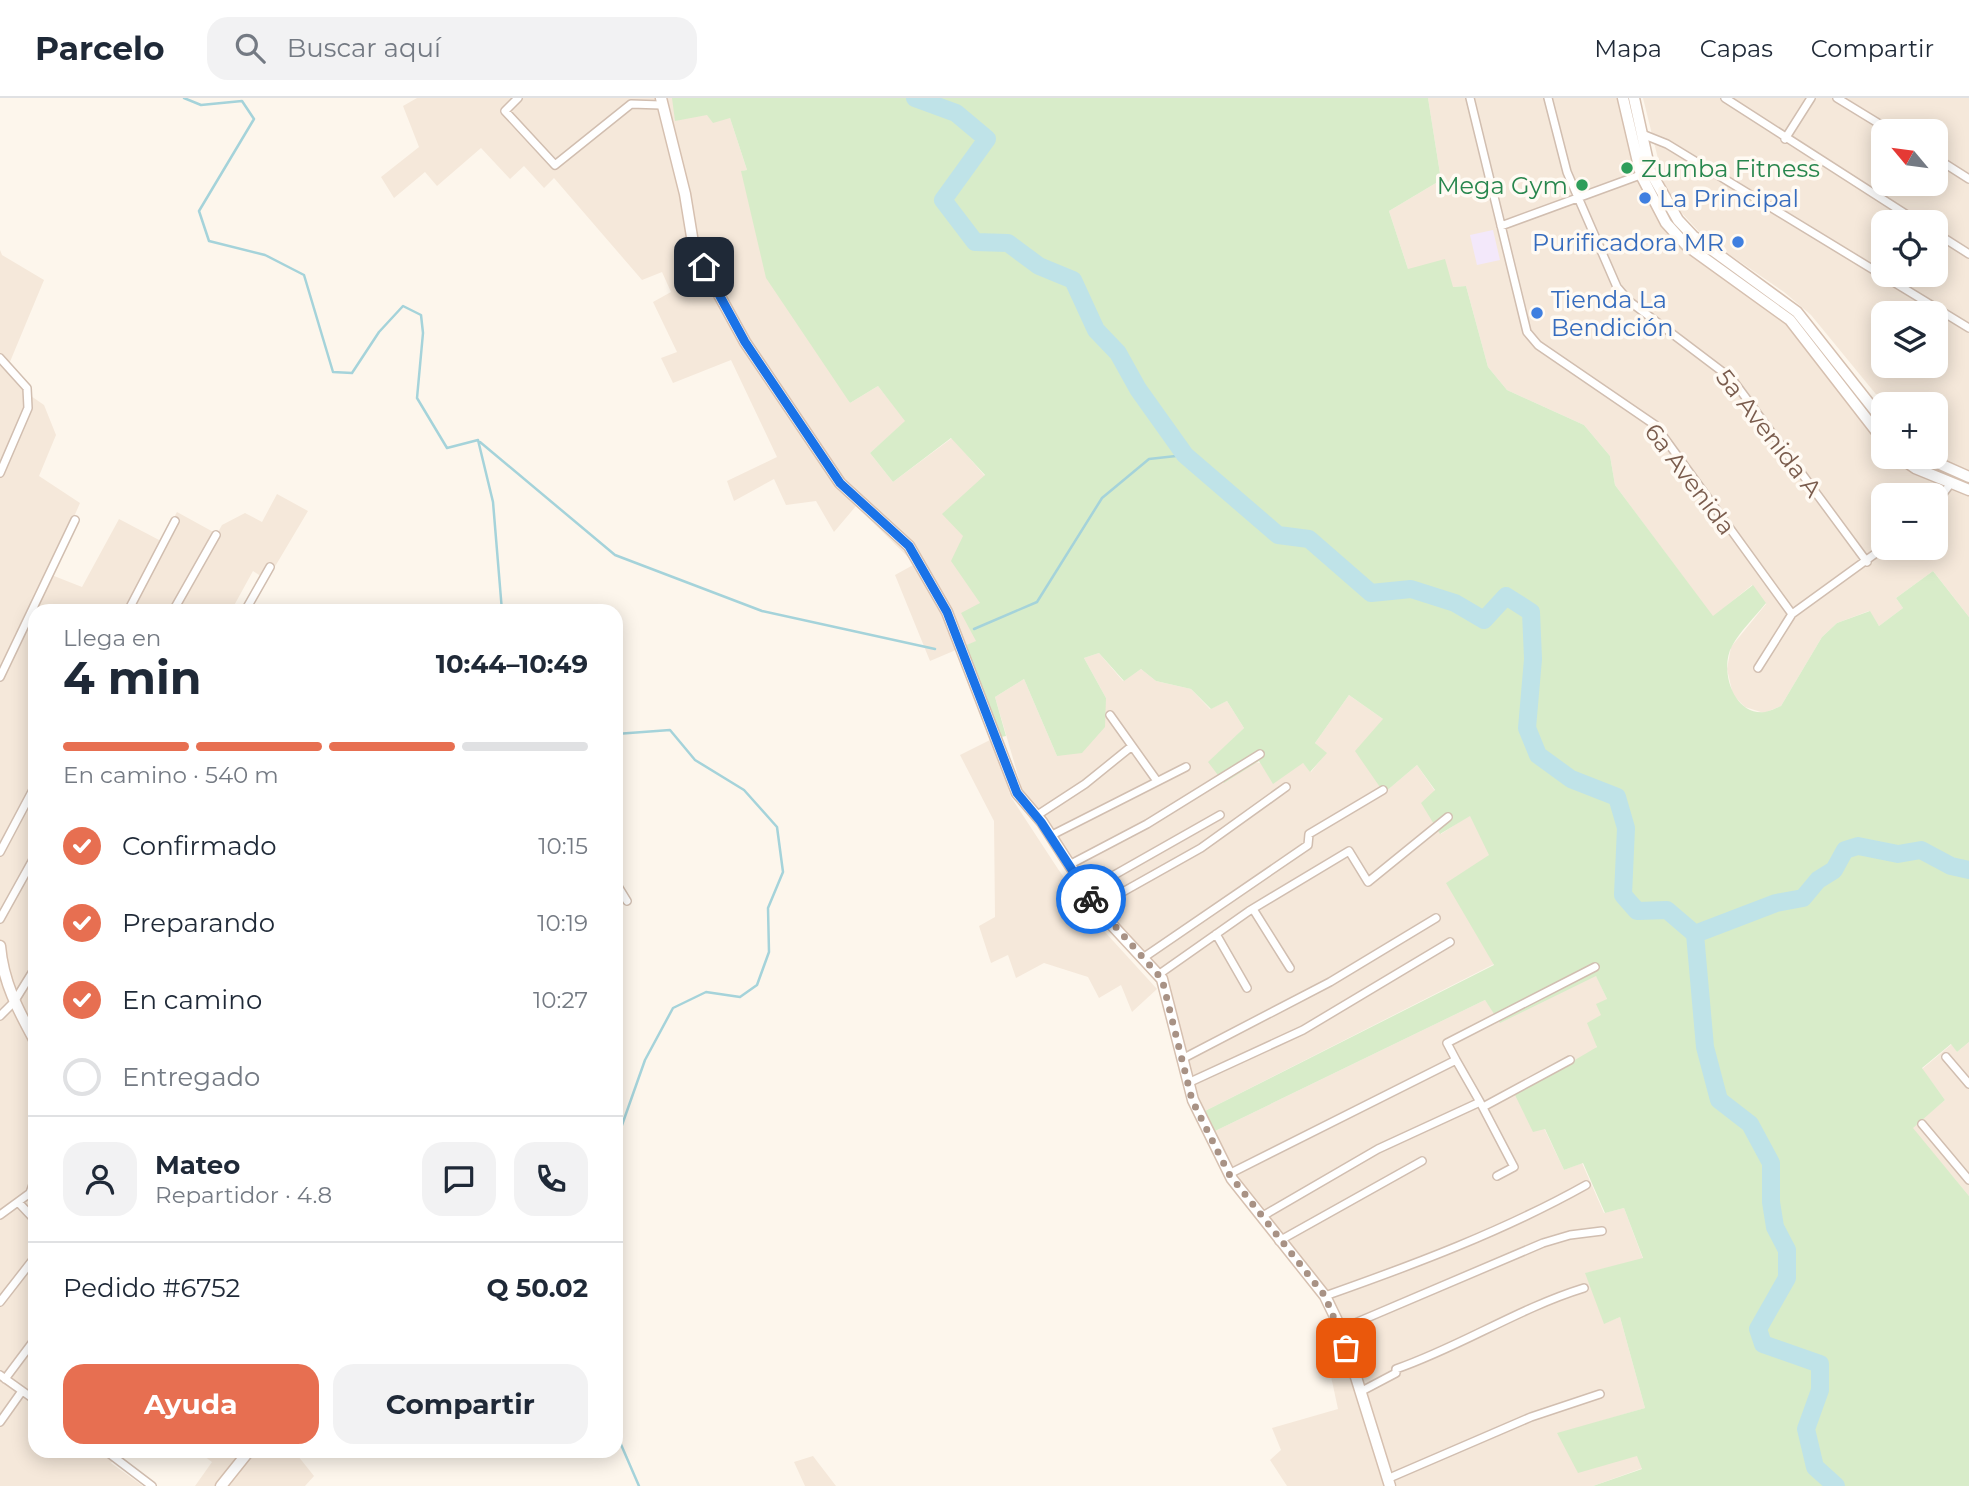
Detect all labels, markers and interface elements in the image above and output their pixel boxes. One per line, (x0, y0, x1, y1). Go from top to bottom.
search box (207, 17, 697, 80)
text: Parcelo (35, 28, 165, 68)
icon: search (231, 29, 269, 67)
text: Buscar aquí (287, 32, 441, 64)
text: Mapa (1594, 34, 1662, 63)
text: Capas (1700, 34, 1773, 63)
text: Compartir (1811, 34, 1934, 63)
north arrow (1871, 119, 1948, 196)
map controls (1871, 119, 1948, 560)
place label: Zumba Fitness (1641, 154, 1820, 183)
marker: Zumba Fitness (1619, 160, 1635, 176)
place label: Mega Gym (1437, 171, 1568, 200)
marker: Mega Gym (1574, 177, 1590, 193)
place label: La Principal (1659, 184, 1799, 213)
marker: La Principal (1637, 190, 1653, 206)
button: locate (1871, 210, 1948, 287)
place label: Purificadora MR (1532, 228, 1724, 257)
marker: Purificadora MR (1730, 234, 1746, 250)
pin (674, 237, 734, 297)
icon: home (685, 248, 723, 286)
place label: Tienda La Bendición (1551, 285, 1674, 342)
button: layers (1871, 301, 1948, 378)
marker: Tienda La Bendición (1529, 305, 1545, 321)
street label: 5a Avenida A (1710, 363, 1828, 503)
button: + (1871, 392, 1948, 469)
street label: 6a Avenida (1639, 418, 1741, 540)
button: − (1871, 483, 1948, 560)
text: Llega en (63, 624, 161, 652)
text: 10:44–10:49 (436, 648, 588, 680)
text: 4 min (63, 649, 202, 706)
text: En camino · 540 m (63, 761, 279, 789)
icon: check (63, 827, 101, 865)
text: Confirmado (122, 830, 277, 862)
text: 10:15 (538, 832, 588, 860)
courier (1056, 864, 1126, 934)
icon: bike (1072, 880, 1110, 918)
icon: check (63, 904, 101, 942)
text: Preparando (122, 907, 275, 939)
text: 10:19 (537, 909, 588, 937)
icon: check (63, 981, 101, 1019)
text: En camino (122, 984, 262, 1016)
text: 10:27 (533, 986, 588, 1014)
text: Entregado (122, 1061, 260, 1093)
button: person (63, 1142, 137, 1216)
button: chat (422, 1142, 496, 1216)
button: phone (514, 1142, 588, 1216)
text: Mateo (155, 1149, 240, 1181)
text: Repartidor · 4.8 (155, 1181, 332, 1209)
text: Pedido #6752 (63, 1272, 240, 1304)
text: Q 50.02 (487, 1272, 588, 1304)
pin (1316, 1318, 1376, 1378)
icon: bag (1327, 1329, 1365, 1367)
button: Ayuda (63, 1364, 319, 1444)
button: Compartir (333, 1364, 588, 1444)

